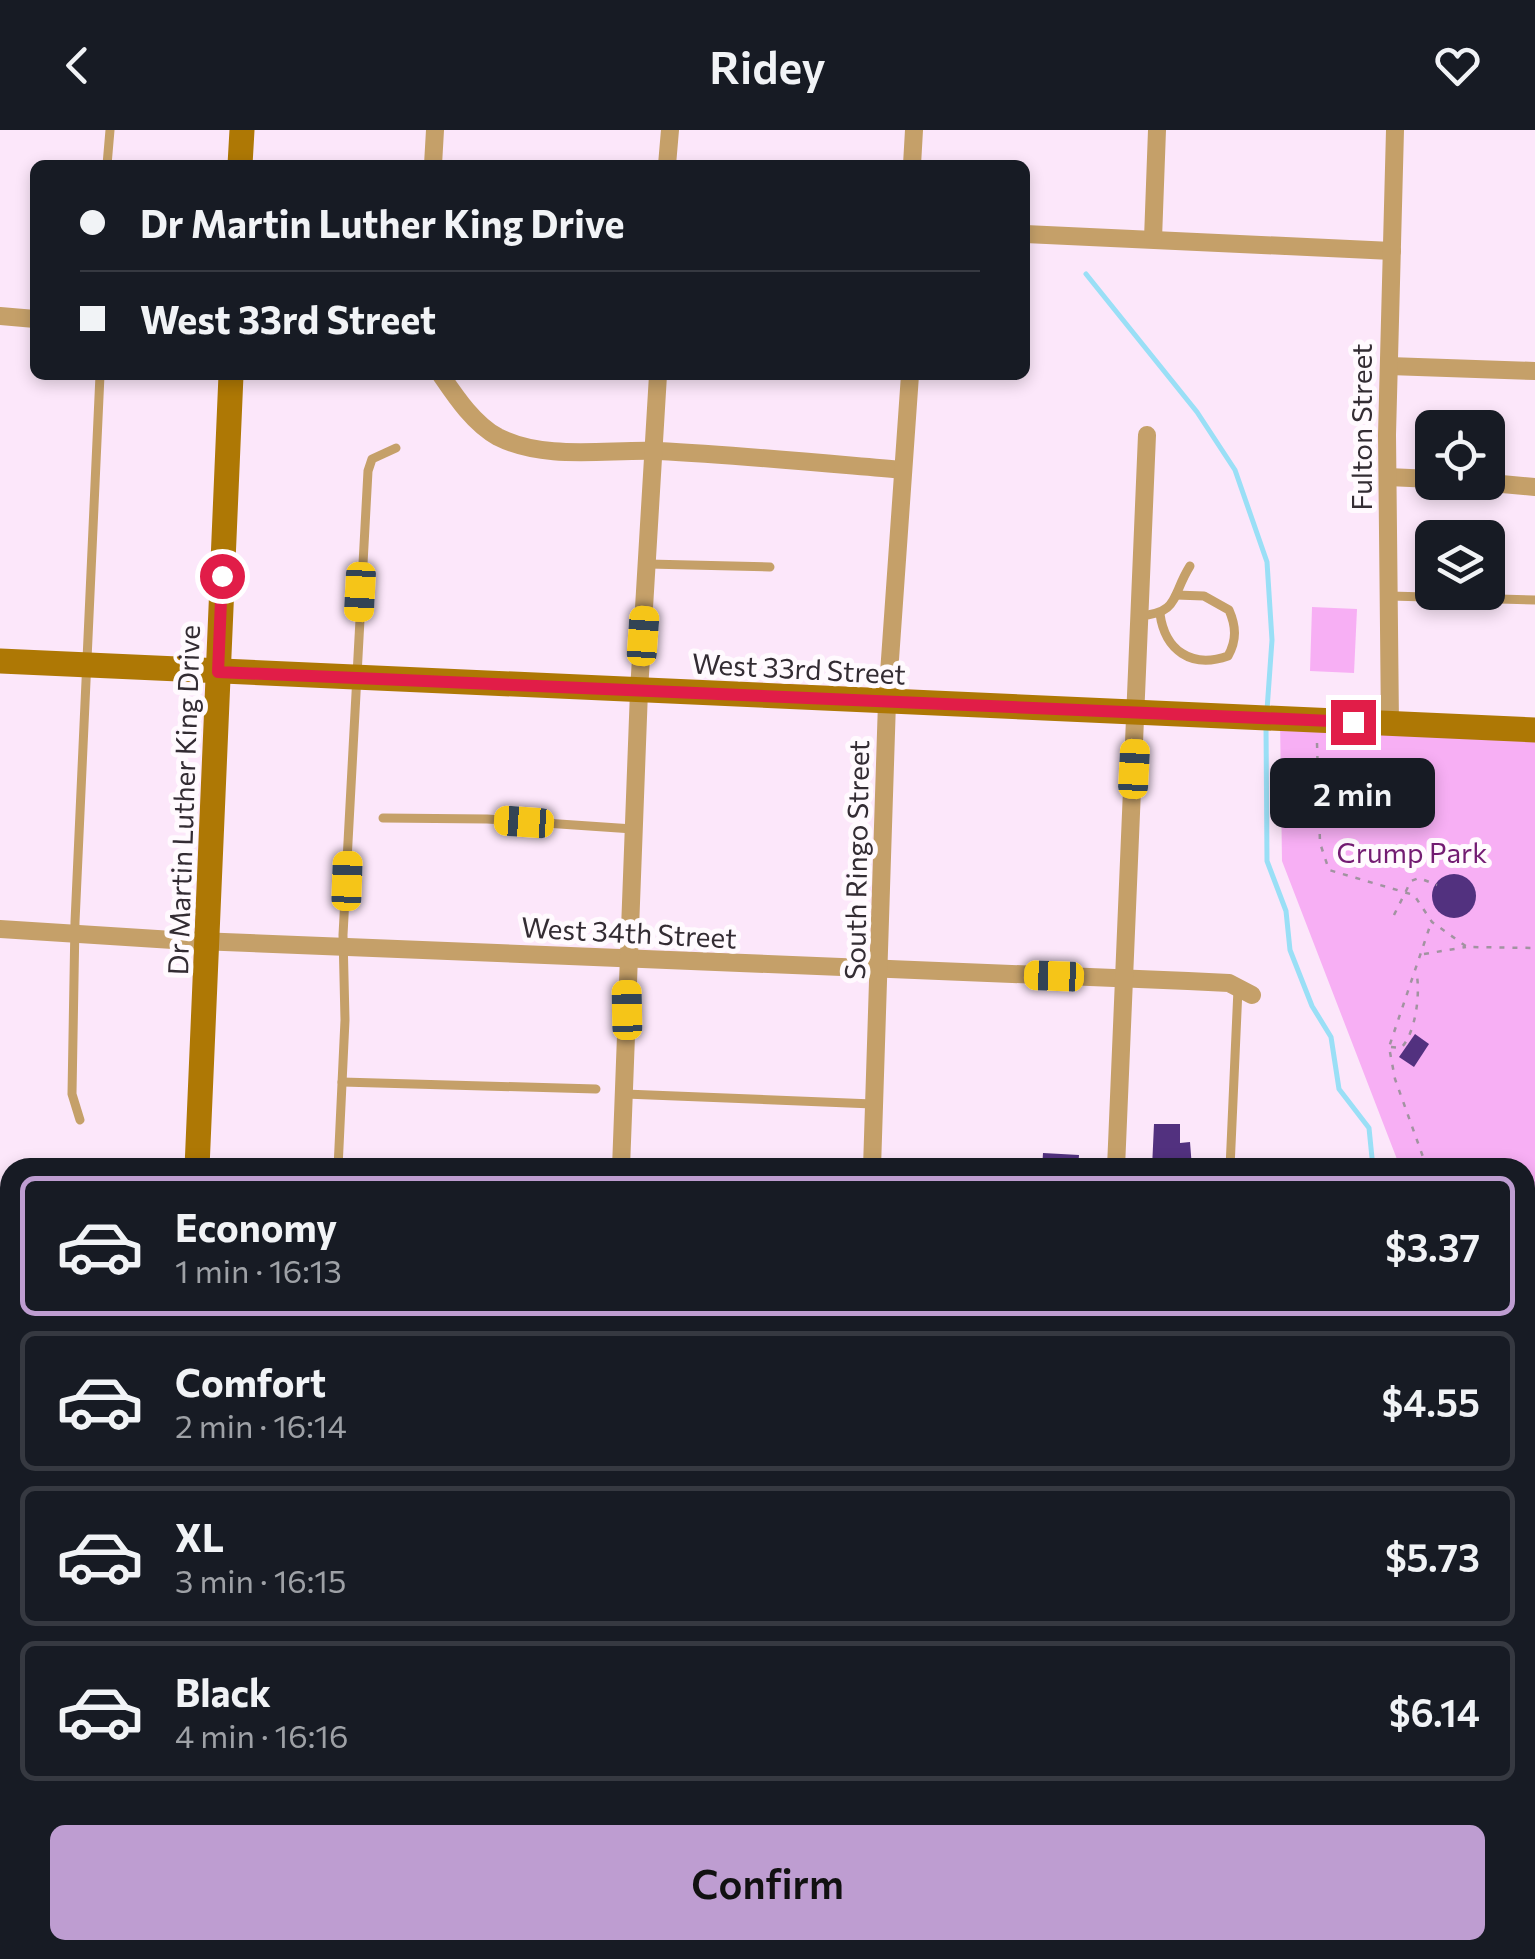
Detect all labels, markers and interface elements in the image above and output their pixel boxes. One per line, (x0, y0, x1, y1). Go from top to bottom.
icon: back (50, 38, 105, 93)
text: Ridey (709, 38, 826, 93)
icon: heart (1430, 38, 1485, 93)
text: Dr Martin Luther King Drive (140, 199, 625, 246)
text: West 33rd Street (140, 295, 436, 342)
street label: Fulton Street (1344, 344, 1378, 510)
map controls (1415, 410, 1505, 610)
button: locate (1415, 410, 1505, 500)
button: layers (1415, 520, 1505, 610)
route start (200, 554, 245, 599)
car (343, 561, 377, 623)
car (626, 605, 660, 667)
street label: Dr Martin Luther King Drive (160, 624, 206, 976)
street label: West 33rd Street (691, 645, 907, 691)
route end (1331, 700, 1376, 745)
car (1117, 738, 1151, 800)
street label: South Ringo Street (837, 740, 875, 980)
callout: 2 min (1270, 757, 1436, 827)
text: 2 min (1313, 773, 1392, 813)
car (493, 805, 555, 839)
park label: Crump Park (1337, 835, 1487, 869)
car (331, 850, 363, 912)
street label: West 34th Street (520, 909, 738, 955)
car (1023, 960, 1085, 992)
car (611, 980, 643, 1040)
icon: car (55, 1201, 145, 1291)
text: Economy (175, 1203, 337, 1250)
text: $3.37 (1385, 1223, 1480, 1270)
text: 1 min · 16:13 (175, 1250, 342, 1290)
icon: car (55, 1356, 145, 1446)
text: Comfort (175, 1358, 326, 1405)
text: $4.55 (1382, 1378, 1480, 1425)
text: 2 min · 16:14 (175, 1405, 347, 1445)
icon: car (55, 1511, 145, 1601)
text: XL (175, 1513, 224, 1560)
text: $5.73 (1385, 1533, 1480, 1580)
text: 3 min · 16:15 (175, 1560, 346, 1600)
icon: car (55, 1666, 145, 1756)
text: Black (175, 1668, 271, 1715)
text: $6.14 (1389, 1688, 1480, 1735)
text: 4 min · 16:16 (175, 1715, 348, 1755)
button: Confirm (50, 1825, 1485, 1940)

